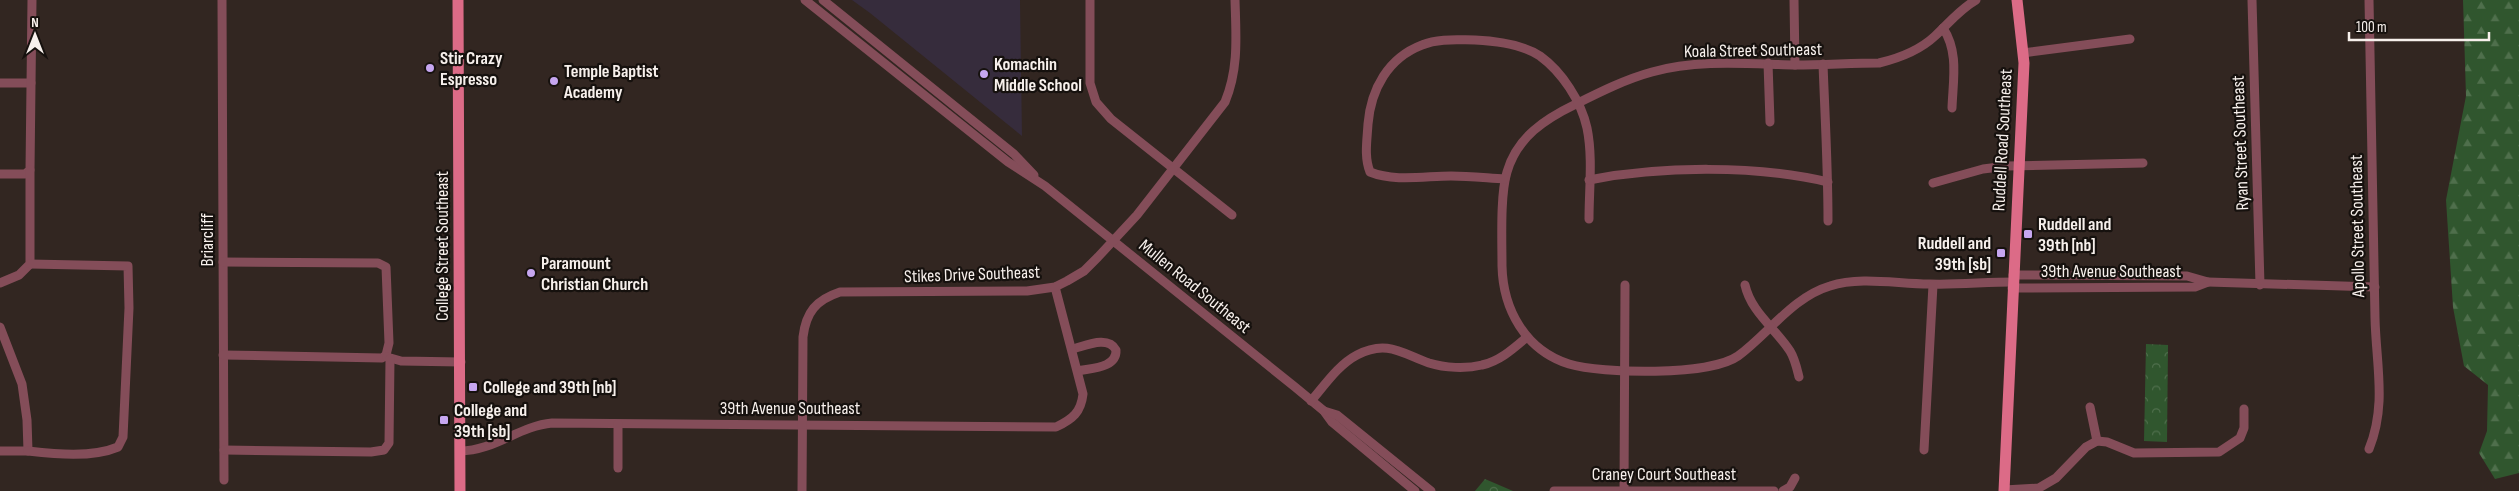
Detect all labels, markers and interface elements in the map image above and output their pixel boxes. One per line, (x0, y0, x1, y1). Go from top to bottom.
north arrow (10, 10, 60, 60)
scale bar (2349, 10, 2489, 42)
text: N (31, 14, 39, 31)
text: 100 m (2356, 18, 2387, 37)
street label: Koala Street Southeast (1684, 39, 1823, 62)
place label: Stir Crazy Espresso (440, 48, 503, 90)
place label: Komachin Middle School (994, 54, 1082, 96)
place label: Temple Baptist Academy (563, 61, 659, 103)
marker: Stir Crazy Espresso (424, 62, 436, 74)
marker: Komachin Middle School (978, 68, 990, 80)
street label: Ruddell Road Southeast (1988, 68, 2017, 212)
marker: Temple Baptist Academy (548, 75, 560, 87)
street label: Ryan Street Southeast (2228, 75, 2253, 211)
street label: Apollo Street Southeast (2346, 154, 2369, 299)
street label: College Street Southeast (432, 170, 453, 321)
street label: Briarcliff (197, 213, 218, 266)
place label: Ruddell and 39th [nb] (2038, 214, 2111, 256)
marker: Ruddell and 39th [nb] (2022, 228, 2034, 240)
place label: Ruddell and 39th [sb] (1918, 233, 1991, 275)
street label: Mullen Road Southeast (1135, 235, 1255, 338)
marker: Ruddell and 39th [sb] (1995, 247, 2007, 259)
place label: Paramount Christian Church (541, 253, 648, 295)
street label: 39th Avenue Southeast (2041, 261, 2182, 282)
street label: Stikes Drive Southeast (904, 262, 1041, 287)
marker: Paramount Christian Church (525, 267, 537, 279)
place label: College and 39th [nb] (483, 377, 616, 398)
marker: College and 39th [nb] (467, 381, 479, 393)
street label: 39th Avenue Southeast (720, 398, 861, 419)
place label: College and 39th [sb] (454, 400, 527, 442)
marker: College and 39th [sb] (438, 414, 450, 426)
street label: Craney Court Southeast (1592, 464, 1737, 485)

